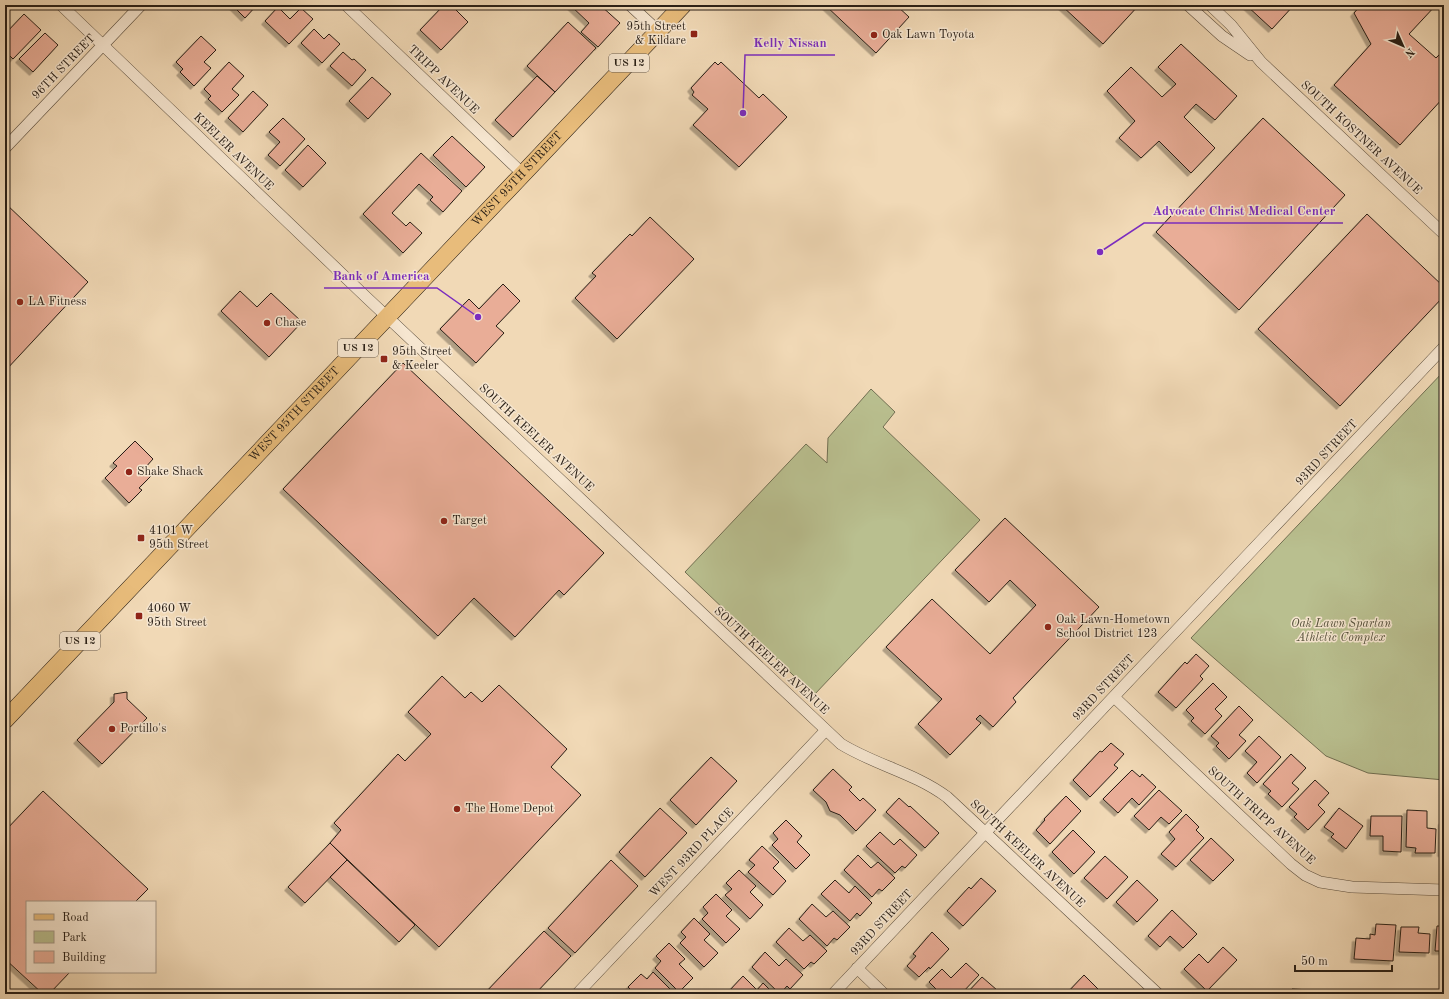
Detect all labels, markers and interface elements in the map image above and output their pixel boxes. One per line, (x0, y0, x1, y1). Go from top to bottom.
place label: 95th Street & Kildare (626, 20, 686, 47)
north arrow (1383, 26, 1423, 66)
marker: 95th Street & Kildare (689, 29, 699, 39)
place label: Oak Lawn Toyota (882, 29, 974, 41)
callout: Kelly Nissan (745, 30, 835, 55)
marker: Oak Lawn Toyota (869, 30, 879, 40)
street label: 96TH STREET (30, 32, 98, 102)
text: Kelly Nissan (753, 37, 827, 50)
street label: TRIPP AVENUE (405, 43, 481, 117)
text: N (1402, 45, 1416, 59)
road number: US 12 (609, 54, 649, 72)
street label: SOUTH KOSTNER AVENUE (1298, 79, 1424, 197)
street label: KEELER AVENUE (191, 111, 275, 193)
street label: WEST 95TH STREET (470, 130, 565, 229)
callout: Advocate Christ Medical Center (1144, 198, 1343, 223)
text: Advocate Christ Medical Center (1153, 205, 1336, 218)
callout: Bank of America (324, 263, 437, 288)
text: Bank of America (332, 270, 430, 283)
place label: LA Fitness (28, 296, 87, 308)
marker: LA Fitness (15, 297, 25, 307)
place label: Chase (275, 317, 307, 329)
marker: Chase (262, 318, 272, 328)
road number: US 12 (338, 339, 378, 357)
place label: 95th Street & Keeler (392, 345, 452, 372)
marker: 95th Street & Keeler (379, 354, 389, 364)
street label: WEST 95TH STREET (247, 365, 342, 464)
street label: SOUTH KEELER AVENUE (476, 382, 596, 494)
street label: 93RD STREET (1294, 418, 1360, 488)
place label: Shake Shack (137, 466, 203, 478)
marker: Shake Shack (124, 467, 134, 477)
place label: Target (452, 515, 487, 527)
marker: Target (439, 516, 449, 526)
place label: 4101 W 95th Street (149, 525, 209, 551)
marker: 4101 W 95th Street (136, 533, 146, 543)
place label: 4060 W 95th Street (147, 603, 207, 629)
street label: SOUTH KEELER AVENUE (711, 605, 831, 717)
marker: 4060 W 95th Street (134, 611, 144, 621)
place label: Oak Lawn-Hometown School District 123 (1056, 614, 1171, 640)
park label: Oak Lawn Spartan Athletic Complex (1291, 618, 1391, 644)
marker: Oak Lawn-Hometown School District 123 (1043, 622, 1053, 632)
road number: US 12 (60, 632, 100, 650)
street label: 93RD STREET (1071, 653, 1137, 723)
place label: Portillo's (120, 723, 166, 735)
marker: Portillo's (107, 724, 117, 734)
street label: SOUTH TRIPP AVENUE (1205, 765, 1317, 867)
street label: SOUTH KEELER AVENUE (967, 798, 1087, 910)
place label: The Home Depot (465, 803, 554, 815)
marker: The Home Depot (452, 804, 462, 814)
street label: WEST 93RD PLACE (648, 806, 736, 900)
street label: 93RD STREET (849, 888, 915, 958)
legend (26, 901, 156, 973)
text: Road (62, 912, 89, 924)
text: Park (62, 932, 87, 944)
scale bar (1295, 947, 1392, 973)
text: Building (62, 952, 106, 964)
text: 50 m (1301, 955, 1328, 968)

